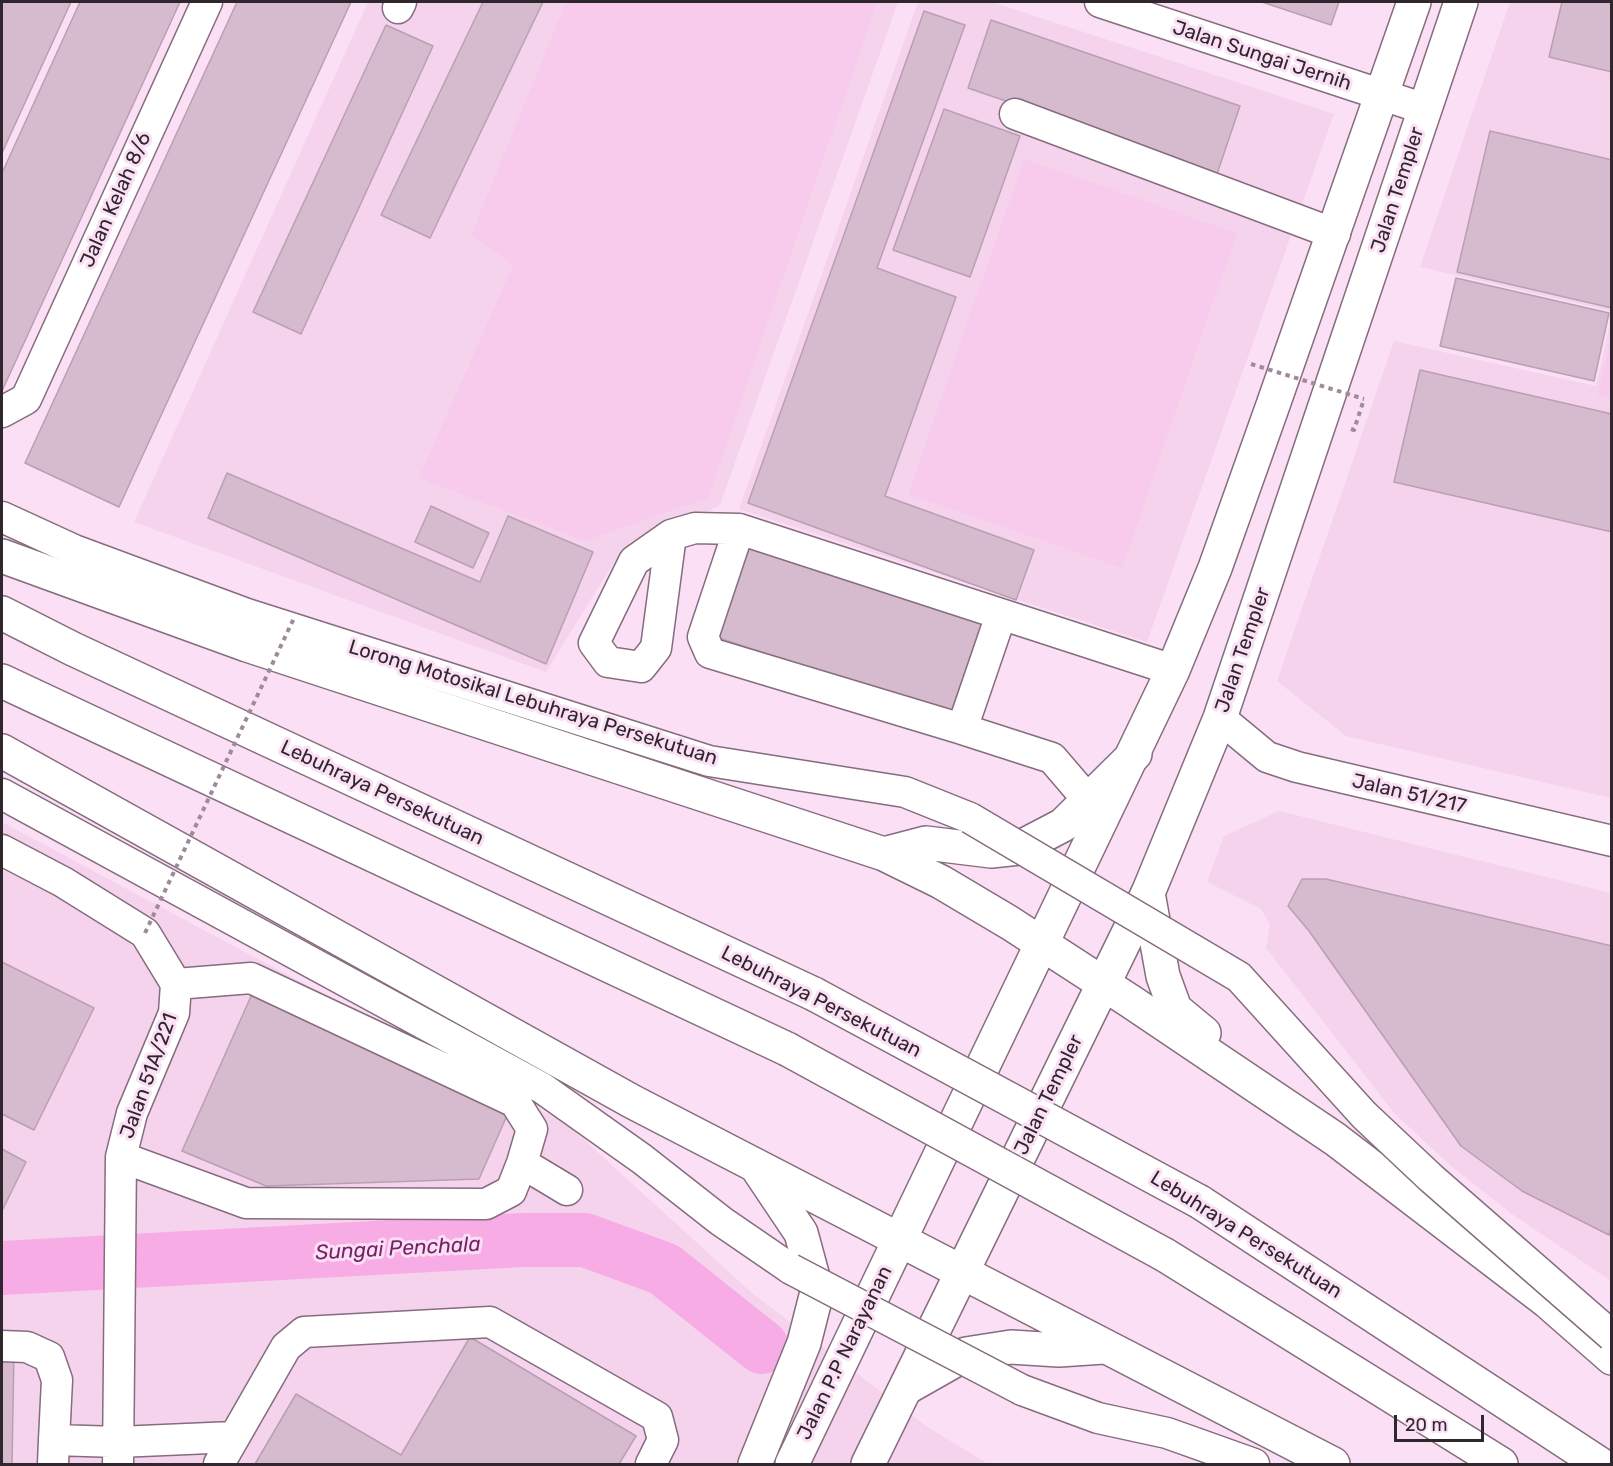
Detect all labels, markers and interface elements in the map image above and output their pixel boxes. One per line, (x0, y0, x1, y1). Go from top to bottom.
street label: Jalan Sungai Jernih (1170, 16, 1354, 96)
street label: Jalan Templer (1366, 124, 1430, 256)
street label: Jalan Kelah 8/6 (75, 129, 157, 271)
street label: Jalan Templer (1210, 584, 1276, 716)
street label: Lorong Motosikal Lebuhraya Persekutuan (346, 635, 720, 771)
street label: Lebuhraya Persekutuan (277, 735, 487, 851)
street label: Jalan 51/217 (1349, 769, 1469, 819)
street label: Lebuhraya Persekutuan (717, 941, 925, 1063)
street label: Jalan 51A/221 (115, 1010, 183, 1142)
street label: Jalan Templer (1010, 1031, 1088, 1159)
street label: Lebuhraya Persekutuan (1146, 1166, 1346, 1304)
water label: Sungai Penchala (315, 1232, 481, 1266)
street label: Jalan P.P Narayanan (792, 1262, 898, 1444)
scale bar (1397, 1403, 1487, 1441)
text: 20 m (1405, 1414, 1447, 1436)

